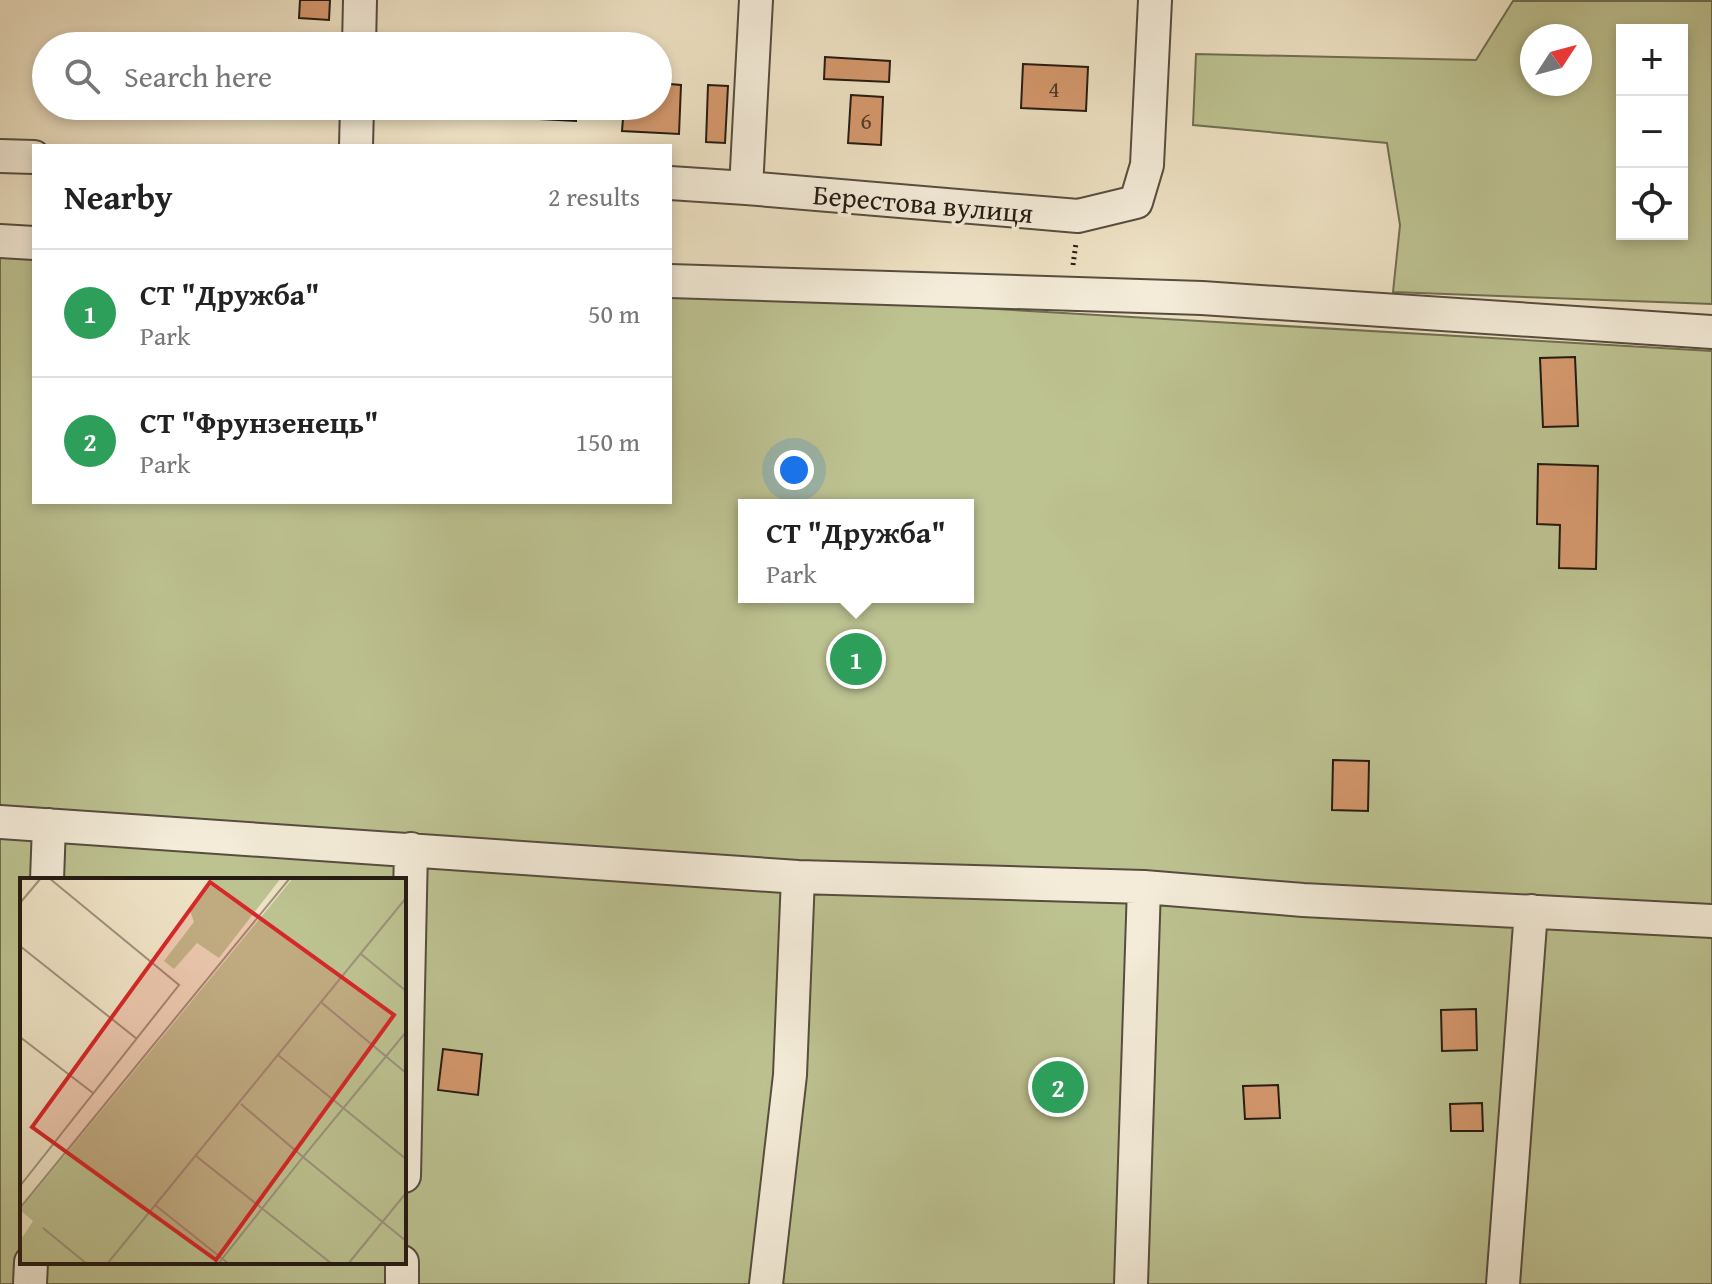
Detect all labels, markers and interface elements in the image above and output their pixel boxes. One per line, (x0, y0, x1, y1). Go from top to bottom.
north arrow (1520, 24, 1592, 96)
map controls (1616, 24, 1688, 240)
button: + (1616, 24, 1688, 96)
search box (32, 32, 672, 120)
icon: search (60, 54, 104, 98)
text: Search here (124, 54, 272, 98)
house number: 4 (1048, 71, 1060, 106)
button: − (1616, 96, 1688, 168)
house number: 6 (860, 103, 872, 138)
button: locate (1616, 168, 1688, 240)
text: Nearby (64, 172, 173, 221)
street label: Берестова вулиця (811, 173, 1035, 233)
text: 2 results (548, 177, 640, 216)
text: СТ "Дружба" (140, 272, 320, 316)
text: 1 (83, 294, 97, 333)
text: 50 m (588, 294, 640, 333)
text: Park (140, 316, 190, 355)
text: СТ "Фрунзенець" (140, 400, 379, 444)
text: 2 (83, 422, 97, 461)
text: 150 m (575, 422, 640, 461)
text: Park (140, 444, 190, 483)
your location (774, 450, 814, 490)
popup (738, 499, 974, 603)
text: СТ "Дружба" (766, 510, 946, 554)
text: Park (766, 554, 816, 593)
pin: 1 (830, 629, 882, 689)
inset map (20, 878, 406, 1264)
pin: 2 (1032, 1057, 1084, 1117)

